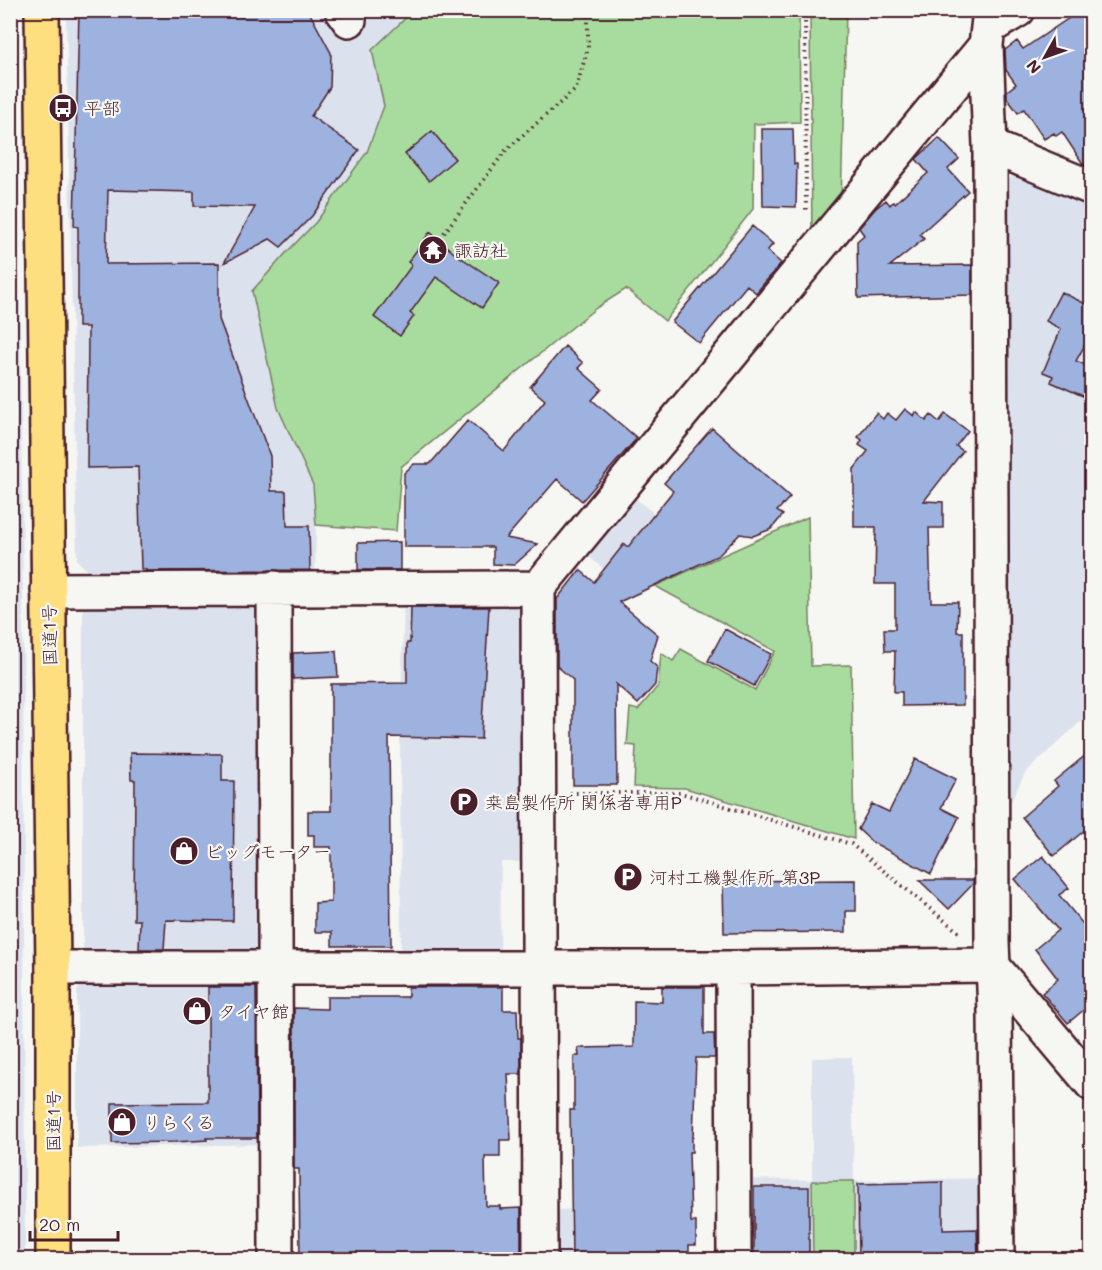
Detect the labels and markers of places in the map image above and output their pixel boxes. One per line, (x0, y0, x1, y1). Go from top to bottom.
bus stop icon: 平部 (47, 92, 79, 124)
place label: 平部 (84, 96, 120, 120)
temple icon: 諏訪社 (417, 234, 449, 266)
place label: 諏訪社 (454, 238, 508, 262)
parking icon: 桒島製作所 関係者専用P (448, 786, 480, 818)
place label: 桒島製作所 関係者専用P (485, 790, 682, 814)
shop icon: ビッグモーター (168, 835, 200, 867)
place label: ビッグモーター (205, 839, 331, 863)
parking icon: 河村工機製作所 第3P (612, 861, 644, 893)
place label: 河村工機製作所 第3P (649, 865, 820, 889)
shop icon: タイヤ館 (181, 995, 213, 1027)
place label: タイヤ館 (218, 999, 289, 1023)
shop icon: りらくる (106, 1106, 138, 1138)
place label: りらくる (143, 1110, 215, 1134)

